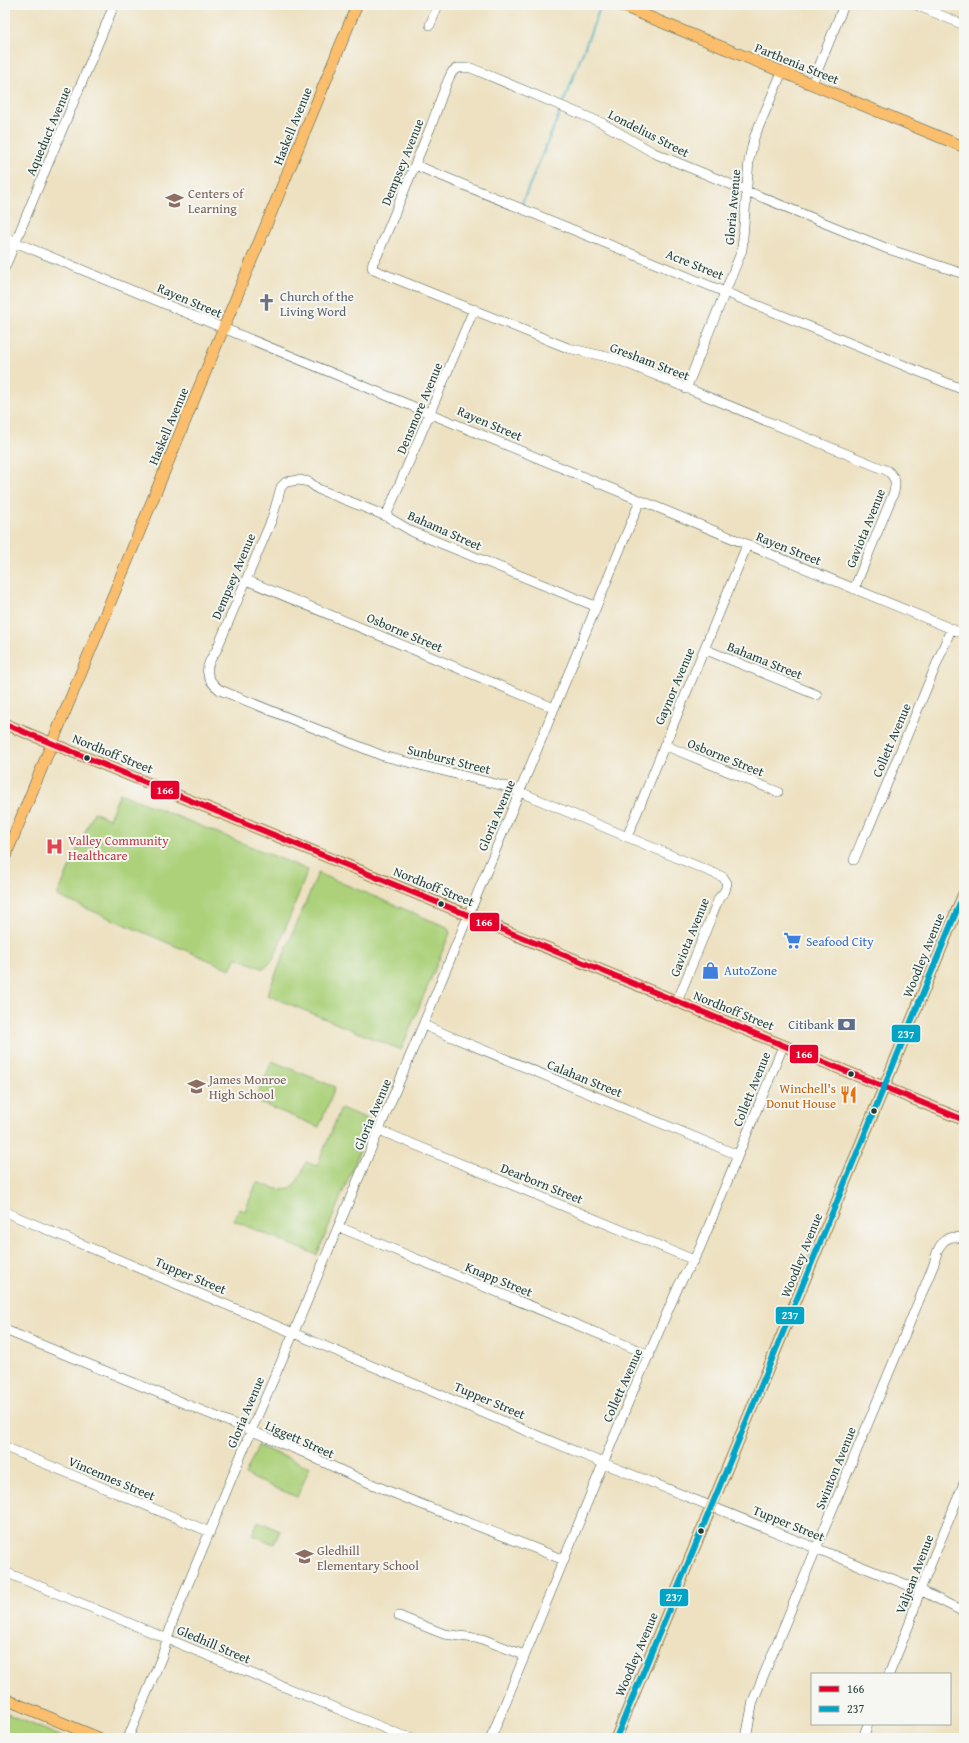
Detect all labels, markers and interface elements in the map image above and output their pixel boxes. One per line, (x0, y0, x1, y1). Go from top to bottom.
street label: Parthenia Street (752, 38, 842, 89)
street label: Aqueduct Avenue (21, 84, 76, 179)
street label: Haskell Avenue (268, 84, 317, 168)
street label: Londelius Street (605, 105, 693, 162)
street label: Dempsey Avenue (376, 116, 429, 208)
street label: Gloria Avenue (720, 168, 745, 246)
place label: Centers of Learning (188, 184, 245, 218)
school or university icon: Centers of Learning (165, 190, 185, 210)
street label: Acre Street (663, 244, 727, 285)
street label: Rayen Street (154, 278, 226, 323)
place label: Church of the Living Word (280, 287, 354, 321)
church icon: Church of the Living Word (257, 293, 277, 313)
street label: Gresham Street (607, 338, 693, 386)
street label: Densmore Avenue (392, 359, 447, 457)
street label: Haskell Avenue (144, 385, 193, 468)
street label: Rayen Street (454, 401, 526, 446)
street label: Gaviota Avenue (841, 486, 890, 571)
street label: Bahama Street (405, 506, 485, 555)
street label: Rayen Street (753, 527, 825, 570)
street label: Dempsey Avenue (207, 530, 260, 622)
street label: Osborne Street (364, 608, 446, 657)
street label: Bahama Street (724, 637, 806, 684)
street label: Gaynor Avenue (650, 645, 699, 728)
street label: Collett Avenue (867, 700, 916, 780)
street label: Nordhoff Street (70, 729, 156, 778)
street label: Osborne Street (685, 733, 767, 782)
street label: Sunburst Street (405, 740, 493, 779)
unlabelled marker (82, 753, 92, 763)
street label: Gloria Avenue (473, 777, 520, 854)
line badge: 166 (150, 780, 180, 800)
text: 166 (156, 782, 174, 798)
place label: Valley Community Healthcare (68, 831, 169, 865)
hospital icon: Valley Community Healthcare (45, 837, 65, 857)
street label: Nordhoff Street (391, 862, 477, 911)
street label: Gaviota Avenue (665, 895, 714, 980)
unlabelled marker (436, 899, 446, 909)
street label: Woodley Avenue (898, 910, 949, 1000)
line badge: 166 (469, 912, 500, 932)
text: 166 (475, 914, 493, 930)
supermarket icon: Seafood City (783, 931, 803, 951)
place label: Seafood City (806, 932, 874, 951)
shop icon: AutoZone (701, 960, 721, 980)
place label: AutoZone (724, 961, 777, 980)
street label: Nordhoff Street (691, 986, 777, 1035)
bank icon: Citibank (837, 1014, 857, 1034)
place label: Citibank (788, 1015, 834, 1034)
line badge: 237 (891, 1024, 921, 1043)
text: 237 (897, 1026, 915, 1042)
line badge: 166 (789, 1044, 819, 1064)
text: 166 (795, 1046, 813, 1062)
street label: Collett Avenue (728, 1049, 775, 1129)
street label: Calahan Street (544, 1055, 626, 1102)
unlabelled marker (846, 1069, 856, 1079)
place label: James Monroe High School (207, 1070, 286, 1104)
school or university icon: James Monroe High School (186, 1076, 206, 1096)
street label: Gloria Avenue (349, 1076, 396, 1153)
place label: Winchell's Donut House (766, 1079, 836, 1113)
restaurant icon: Winchell's Donut House (839, 1085, 859, 1105)
unlabelled marker (869, 1106, 879, 1116)
street label: Dearborn Street (498, 1158, 586, 1209)
street label: Woodley Avenue (776, 1210, 827, 1300)
street label: Tupper Street (152, 1252, 230, 1299)
street label: Knapp Street (462, 1257, 536, 1302)
line badge: 237 (775, 1306, 805, 1325)
text: 237 (781, 1307, 799, 1323)
street label: Collett Avenue (598, 1345, 647, 1425)
street label: Gloria Avenue (222, 1374, 269, 1451)
street label: Tupper Street (451, 1377, 529, 1424)
street label: Liggett Street (262, 1416, 338, 1463)
street label: Swinton Avenue (810, 1424, 861, 1512)
street label: Vincennes Street (65, 1452, 159, 1506)
street label: Tupper Street (750, 1501, 828, 1547)
unlabelled marker (696, 1526, 706, 1536)
street label: Valjean Avenue (891, 1532, 938, 1617)
place label: Gledhill Elementary School (317, 1541, 419, 1575)
school or university icon: Gledhill Elementary School (294, 1547, 314, 1567)
line badge: 237 (659, 1588, 689, 1607)
text: 237 (665, 1589, 683, 1605)
street label: Woodley Avenue (610, 1609, 663, 1699)
street label: Gledhill Street (174, 1620, 254, 1669)
legend (811, 1673, 951, 1725)
text: 166 (847, 1680, 865, 1697)
text: 237 (847, 1700, 865, 1717)

